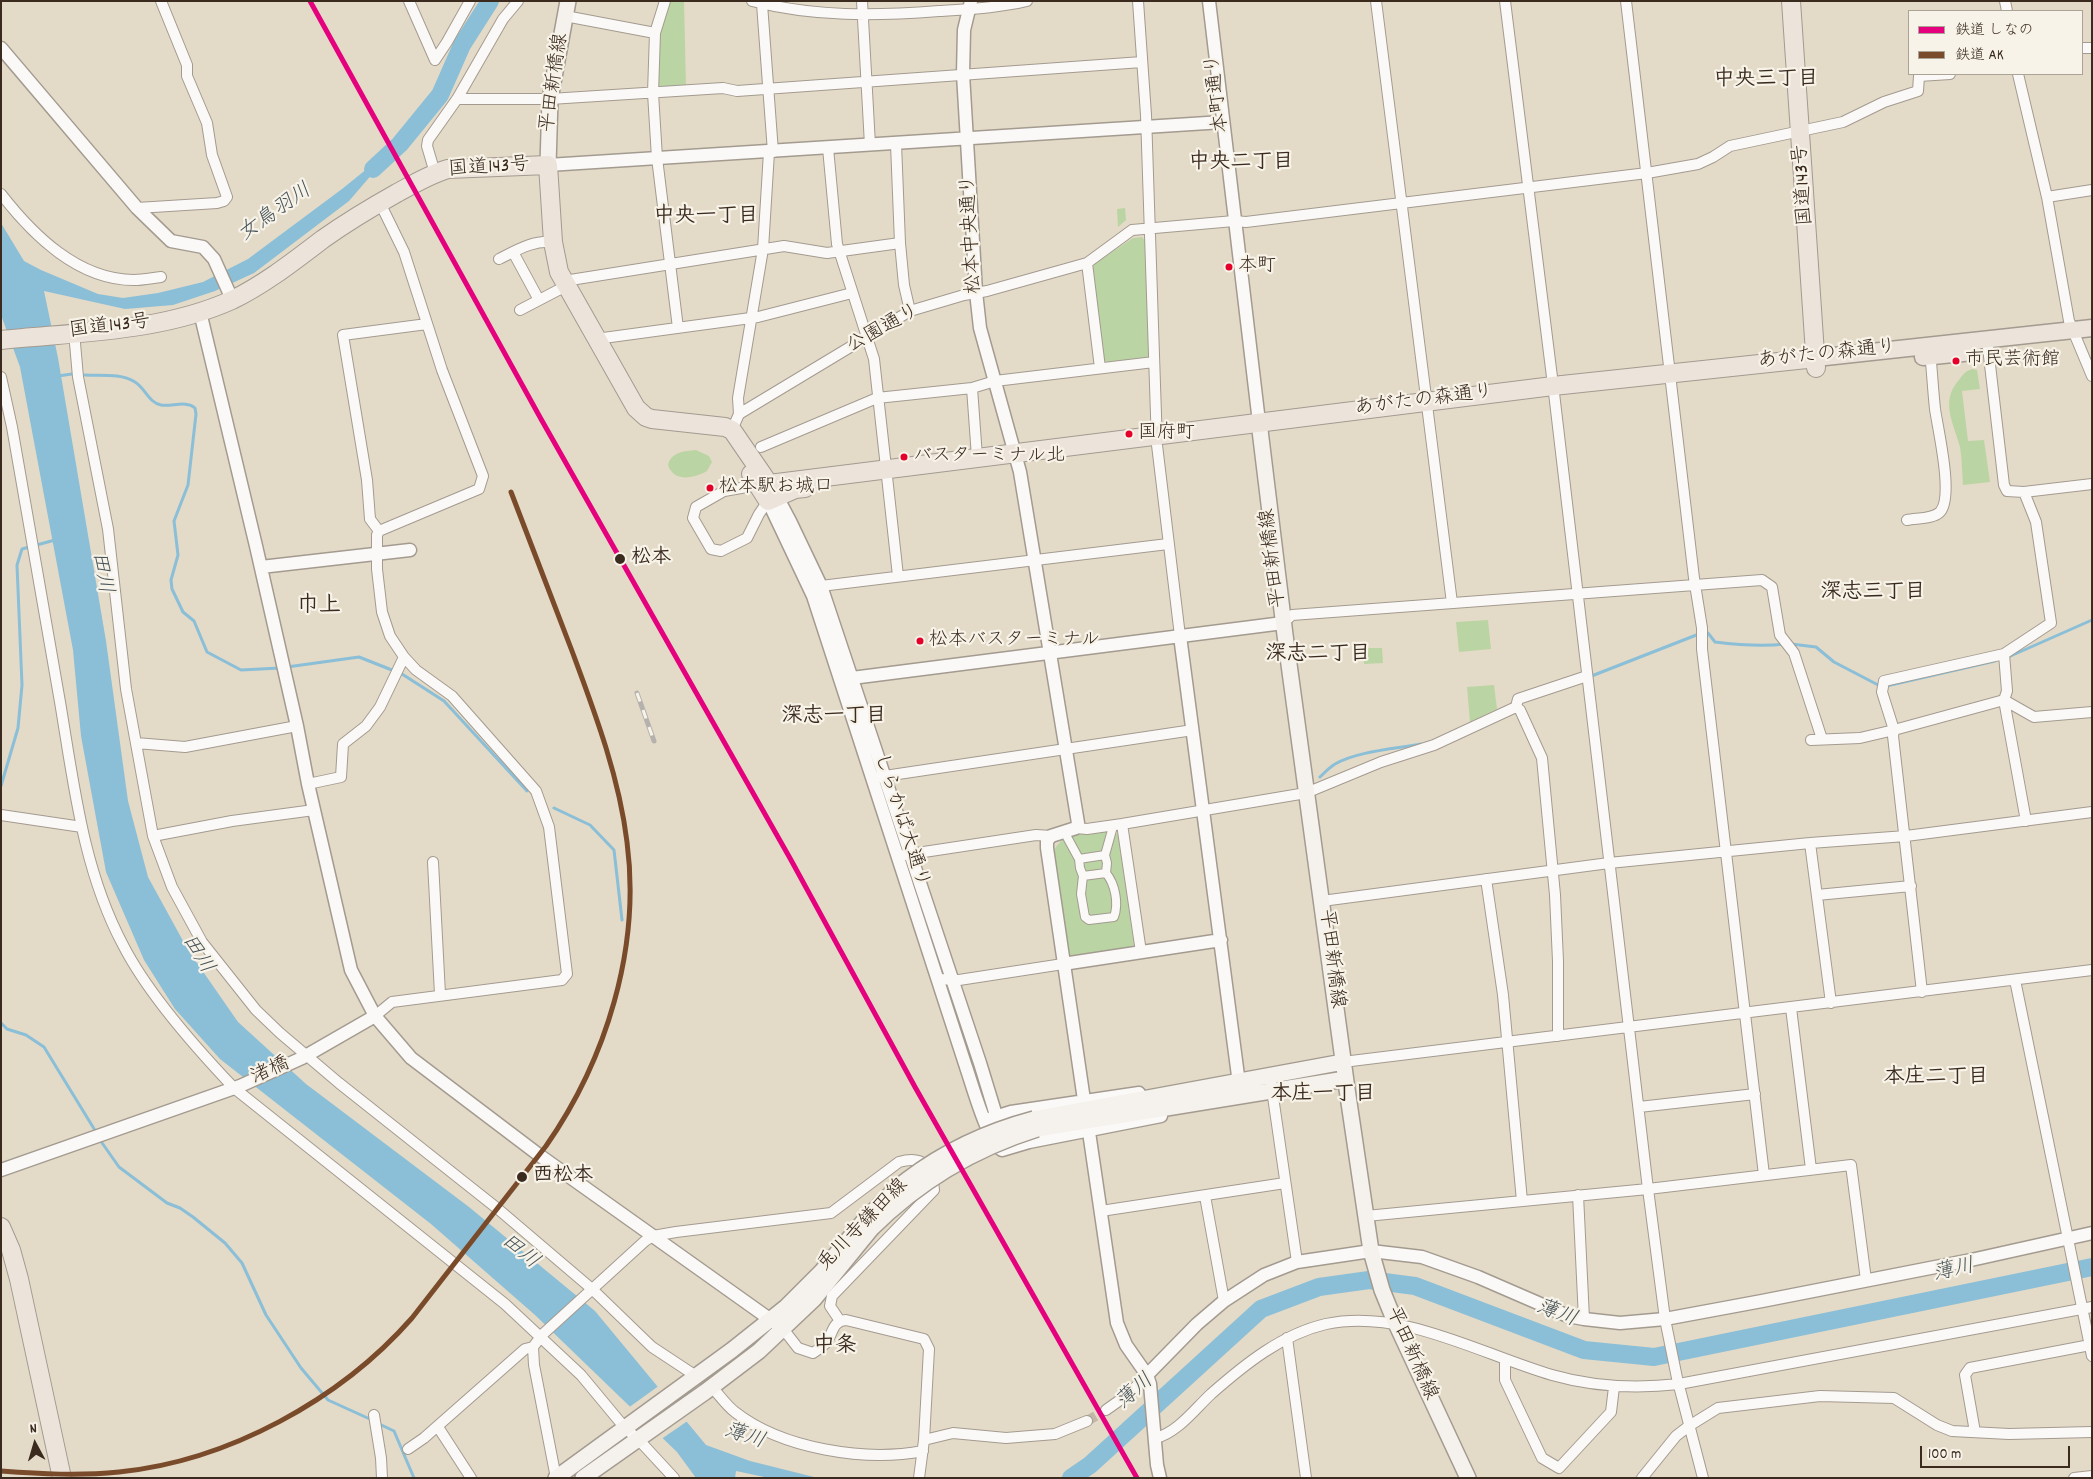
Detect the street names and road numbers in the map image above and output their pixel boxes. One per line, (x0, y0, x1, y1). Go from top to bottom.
street label: 平田新橋線 (537, 32, 575, 134)
street label: 本町通り (1202, 52, 1236, 134)
street label: 国道143号 (1790, 143, 1820, 227)
street label: 国道143号 (447, 154, 531, 184)
street label: 松本中央通り (958, 173, 988, 295)
street label: 公園通り (843, 300, 925, 360)
street label: 国道143号 (68, 311, 152, 345)
street label: あがたの森通り (1756, 337, 1898, 375)
street label: あがたの森通り (1353, 382, 1495, 422)
street label: 平田新橋線 (1257, 507, 1293, 609)
street label: しらかば大通り (867, 751, 933, 891)
street label: 平田新橋線 (1312, 908, 1348, 1010)
street label: 渚橋 (248, 1053, 294, 1091)
street label: 兎川寺鎌田線 (814, 1175, 914, 1277)
street label: 平田新橋線 (1379, 1303, 1441, 1405)

